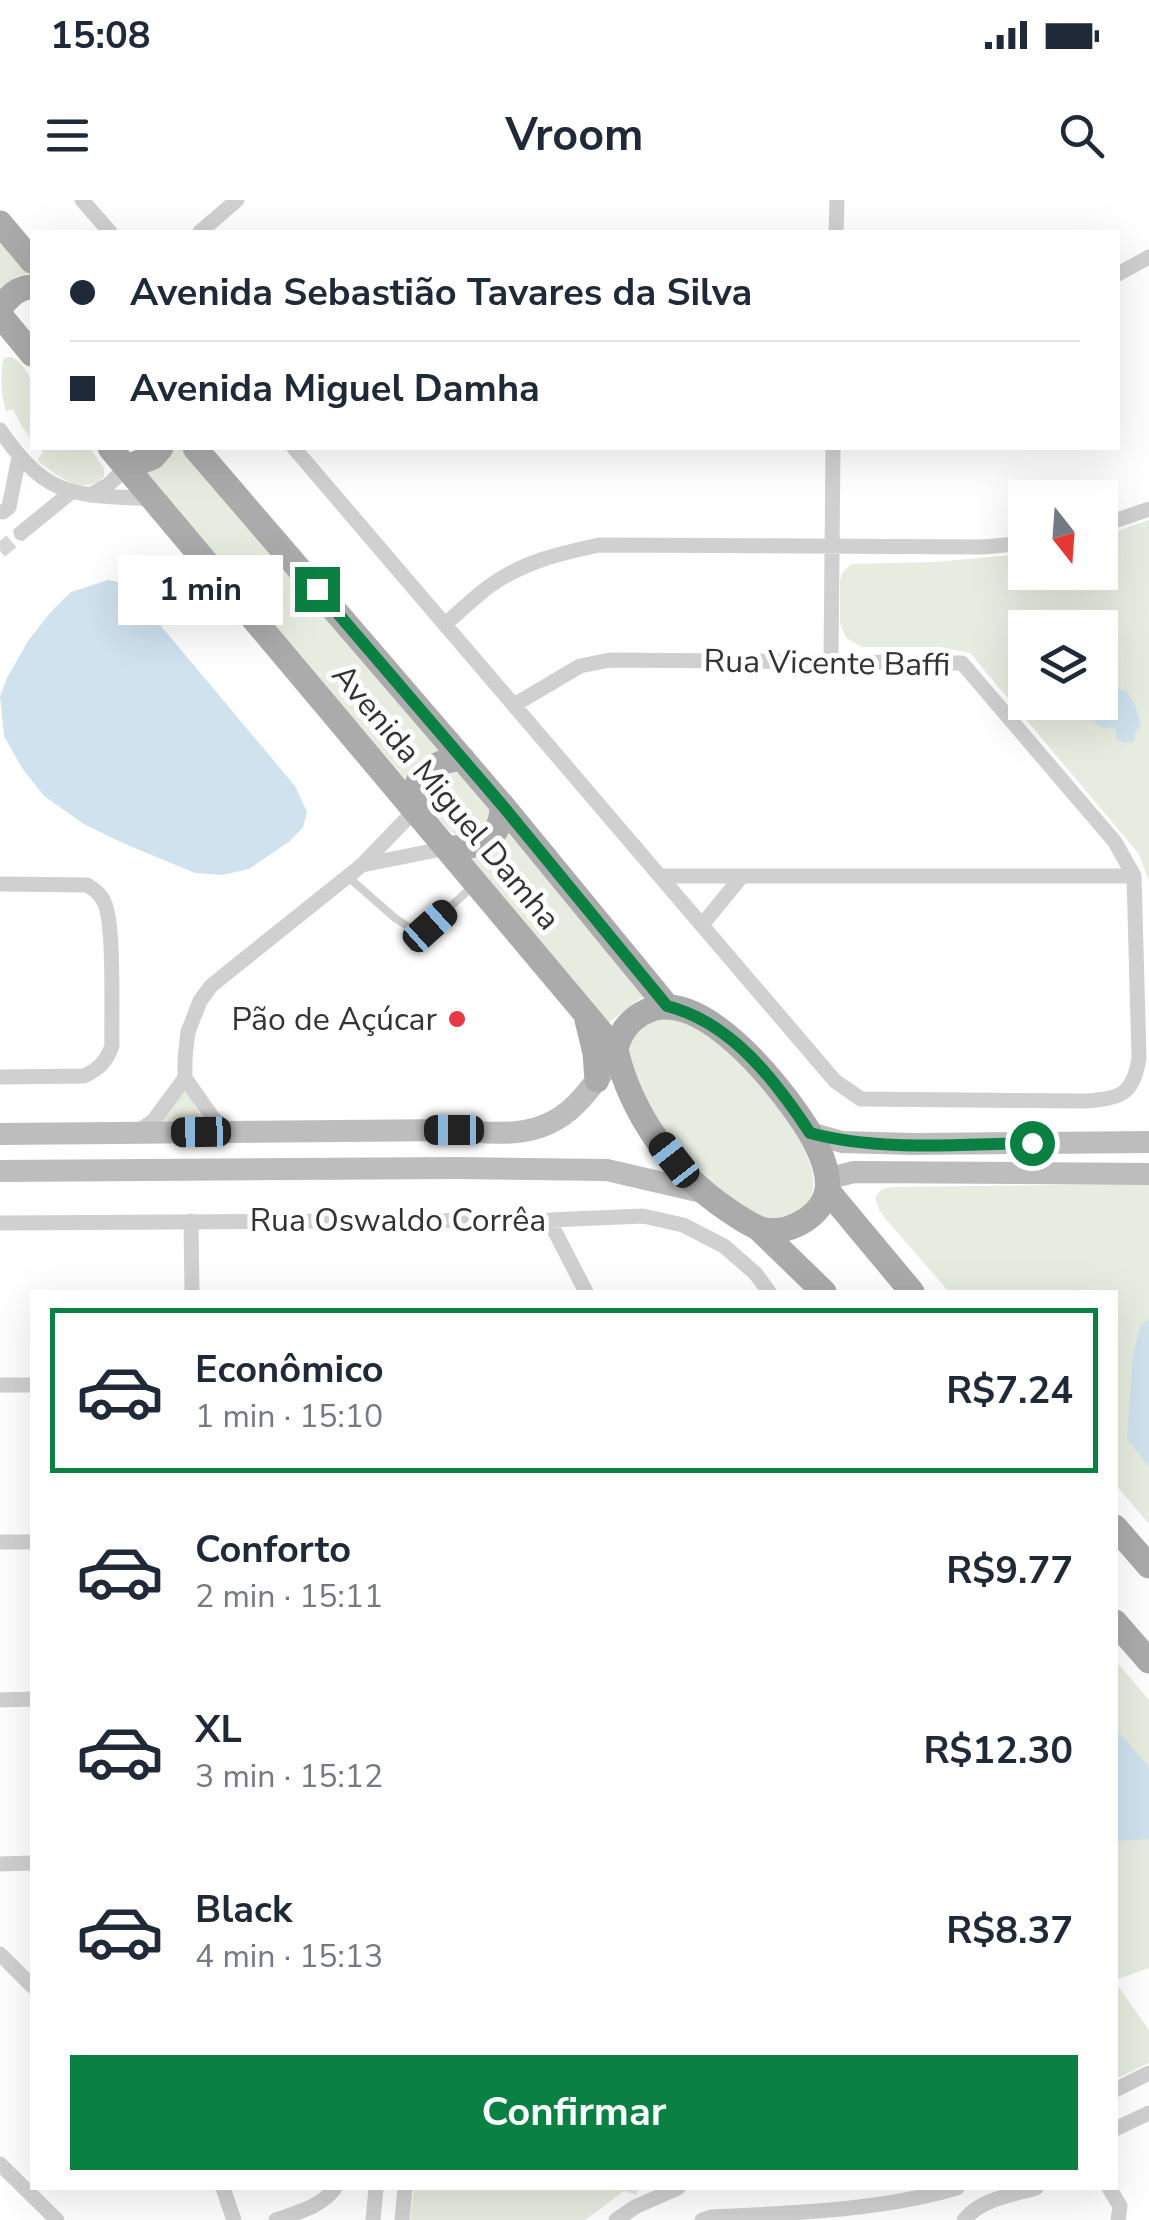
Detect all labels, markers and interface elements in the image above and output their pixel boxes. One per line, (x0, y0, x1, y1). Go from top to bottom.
text: 15:08 (50, 10, 151, 61)
text: Vroom (505, 105, 644, 166)
icon: menu (40, 108, 95, 163)
icon: search (1054, 108, 1109, 163)
text: Avenida Sebastião Tavares da Silva (130, 267, 752, 318)
text: Avenida Miguel Damha (130, 363, 540, 414)
north arrow (1008, 480, 1118, 590)
map controls (1008, 480, 1118, 720)
callout: 1 min (117, 554, 282, 624)
route end (295, 567, 340, 612)
text: 1 min (159, 568, 242, 611)
button: layers (1008, 610, 1118, 720)
street label: Rua Vicente Baffi (703, 639, 951, 687)
street label: Avenida Miguel Damha (322, 655, 570, 939)
car (398, 895, 462, 957)
place label: Pão de Açúcar (232, 998, 438, 1041)
marker: Pão de Açúcar (446, 1008, 468, 1030)
car (424, 1115, 484, 1145)
car (171, 1116, 231, 1148)
route start (1010, 1121, 1055, 1166)
car (644, 1127, 704, 1193)
street label: Rua Oswaldo Corrêa (250, 1199, 546, 1242)
text: Econômico (195, 1344, 384, 1395)
icon: car (75, 1346, 165, 1436)
text: R$7.24 (946, 1365, 1073, 1416)
text: 1 min · 15:10 (195, 1395, 383, 1438)
text: Conforto (195, 1524, 351, 1575)
icon: car (75, 1526, 165, 1616)
text: R$9.77 (946, 1545, 1073, 1596)
text: 2 min · 15:11 (195, 1575, 383, 1618)
text: XL (195, 1704, 242, 1755)
icon: car (75, 1706, 165, 1796)
text: R$12.30 (924, 1725, 1073, 1776)
text: 3 min · 15:12 (195, 1755, 383, 1798)
text: Black (195, 1884, 292, 1935)
icon: car (75, 1886, 165, 1976)
text: R$8.37 (946, 1905, 1073, 1956)
text: 4 min · 15:13 (195, 1935, 383, 1978)
button: Confirmar (70, 2055, 1078, 2170)

